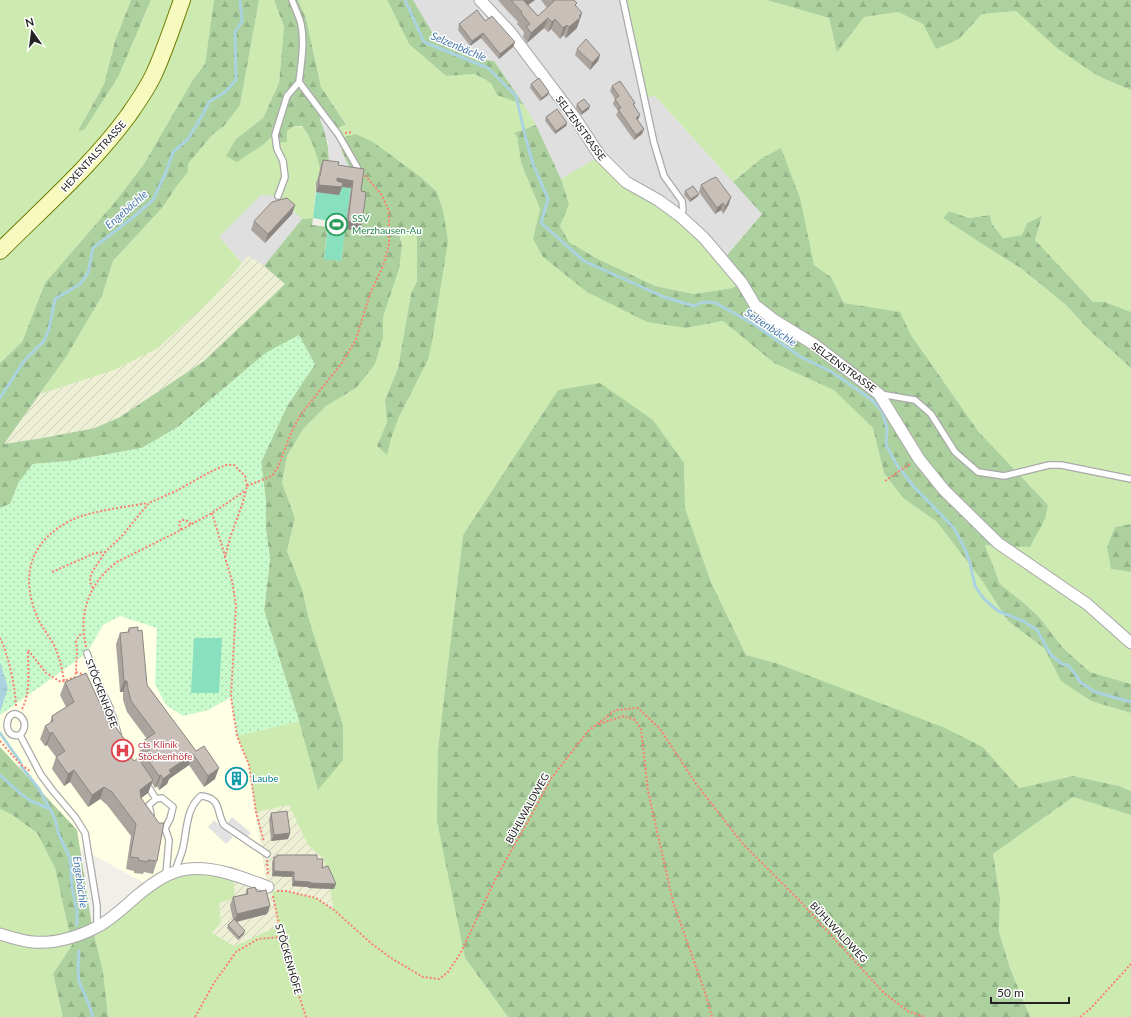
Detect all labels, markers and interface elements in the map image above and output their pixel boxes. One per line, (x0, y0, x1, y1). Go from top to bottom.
north arrow (12, 12, 52, 52)
text: N (24, 14, 35, 29)
water label: Selzenbächle (429, 28, 489, 64)
street label: SELZENSTRASSE (554, 93, 609, 163)
street label: HEXENTALSTRASSE (58, 118, 128, 194)
water label: Engebächle (102, 187, 150, 231)
sports icon: SSV Merzhausen-Au (324, 211, 350, 237)
place label: SSV Merzhausen-Au (352, 212, 422, 236)
water label: Selzenbächle (743, 305, 799, 349)
street label: SELZENSTRASSE (809, 340, 879, 395)
street label: STÖCKENHÖFE (83, 657, 121, 729)
hospital icon: cts Klinik Stöckenhöfe (110, 737, 136, 763)
place label: cts Klinik Stöckenhöfe (138, 738, 193, 762)
building icon: Laube (223, 765, 249, 791)
street label: BÜHLWALDWEG (503, 771, 551, 845)
place label: Laube (252, 772, 279, 784)
water label: Engebächle (71, 855, 91, 909)
street label: BÜHLWALDWEG (808, 899, 870, 965)
street label: STÖCKENHÖFE (273, 922, 305, 996)
scale bar (991, 979, 1069, 1005)
text: 50 m (997, 985, 1024, 1000)

